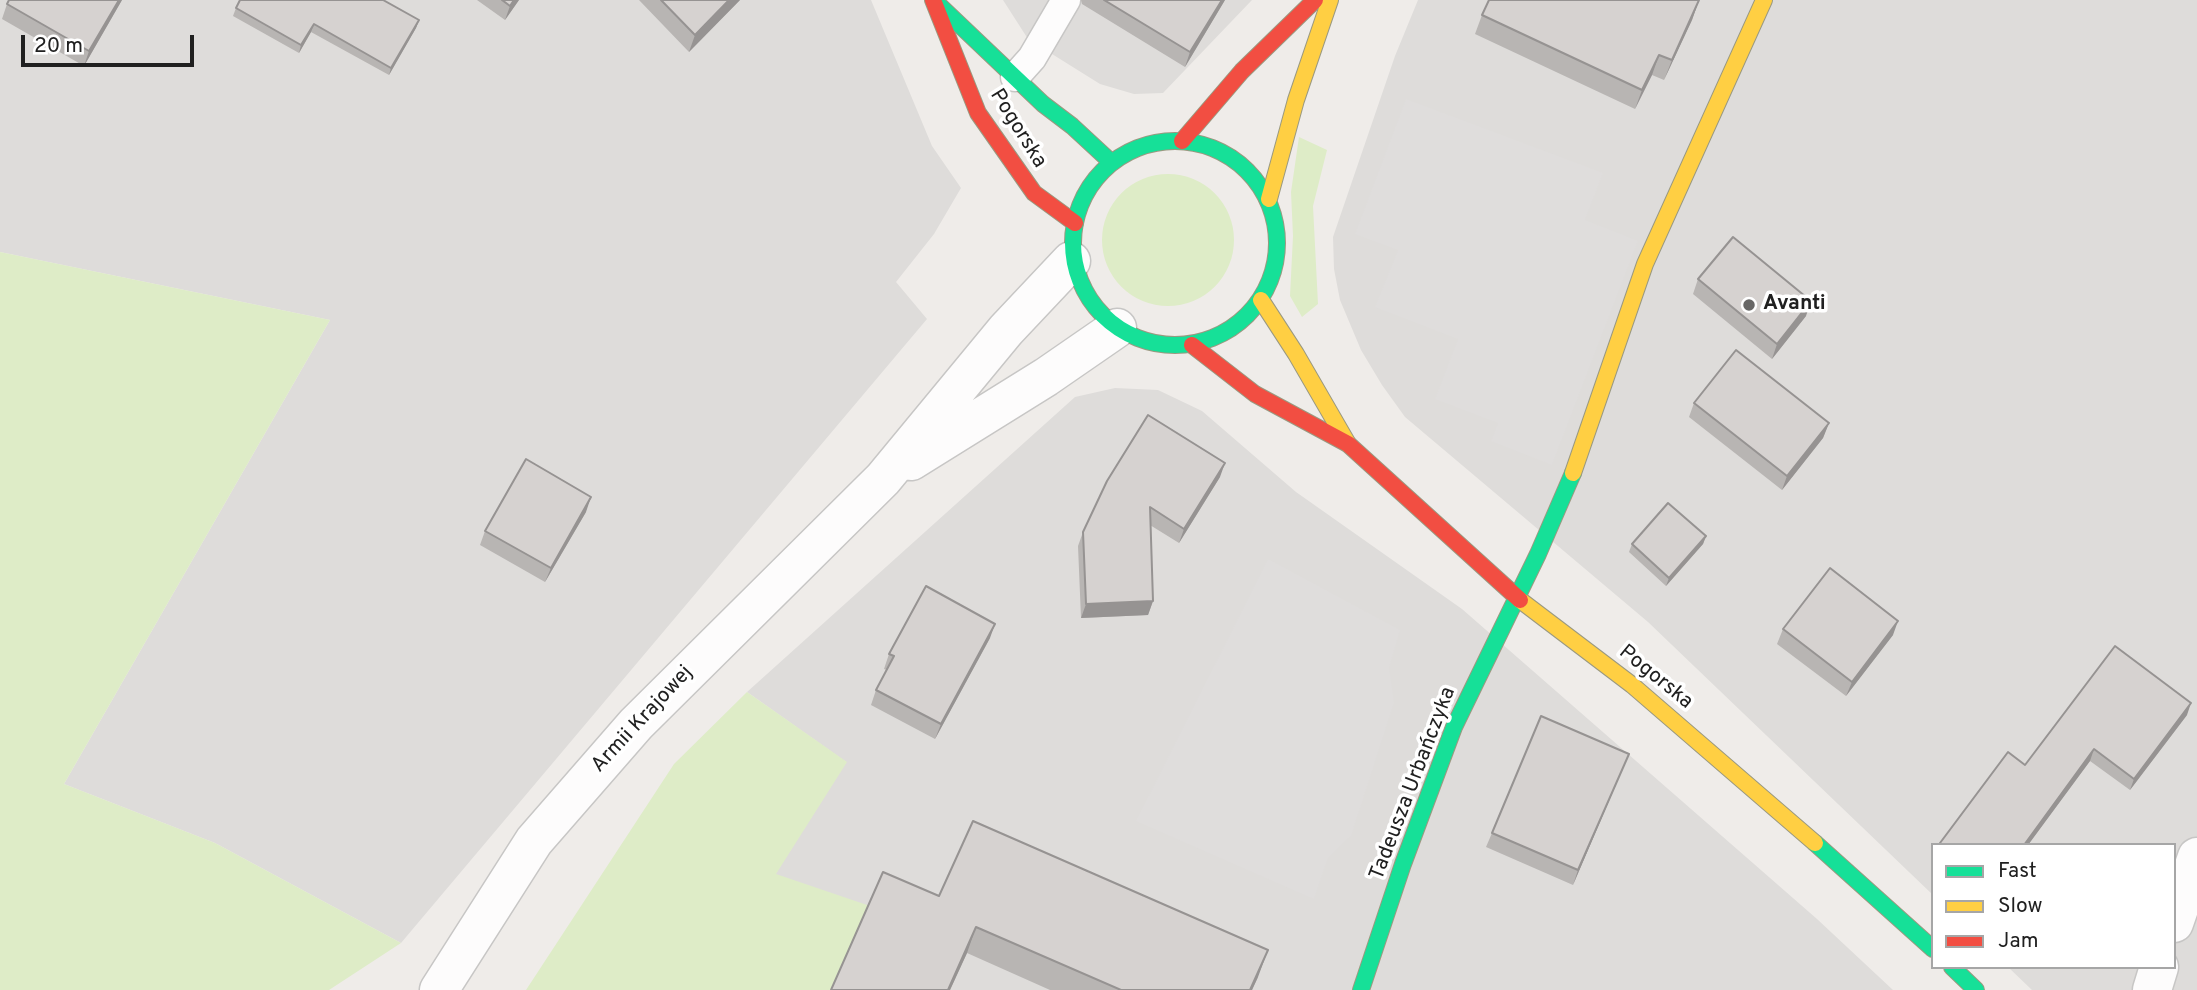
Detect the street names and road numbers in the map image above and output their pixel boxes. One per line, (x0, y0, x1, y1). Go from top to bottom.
street label: Pogorska (983, 85, 1051, 173)
street label: Pogorska (1613, 640, 1697, 716)
street label: Armii Krajowej (587, 661, 699, 779)
street label: Tadeusza Urbańczyka (1366, 684, 1462, 884)

